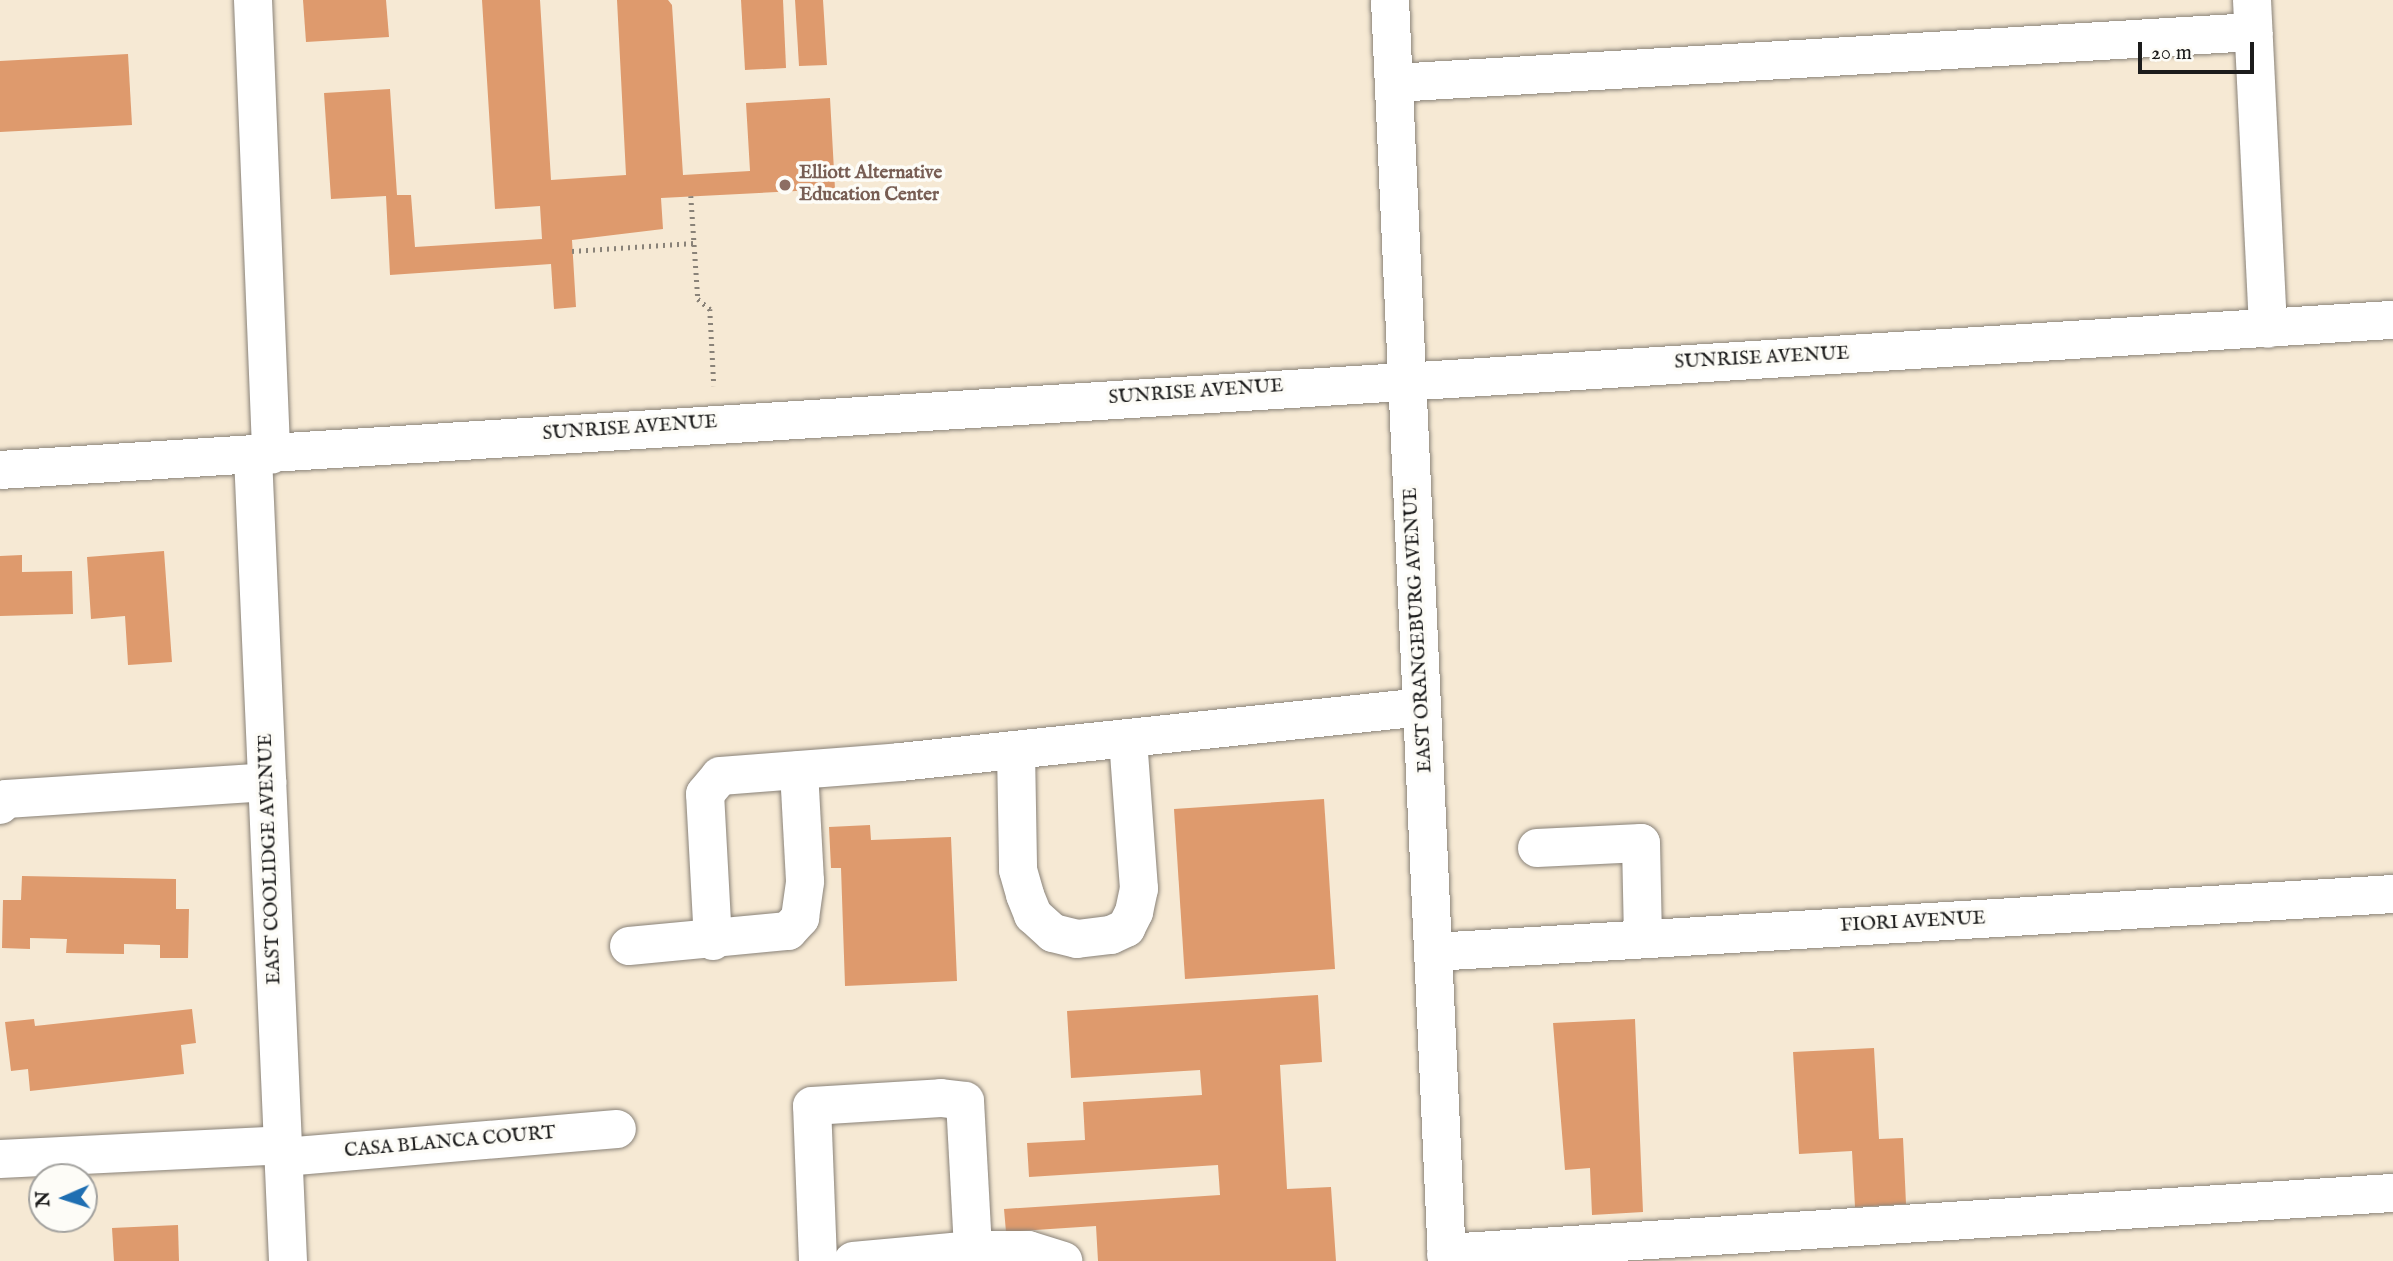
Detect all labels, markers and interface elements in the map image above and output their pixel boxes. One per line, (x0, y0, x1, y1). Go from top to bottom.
scale bar (2141, 28, 2256, 72)
text: 20 m (2151, 40, 2192, 67)
place label: Elliott Alternative Education Center (799, 163, 942, 207)
marker: Elliott Alternative Education Center (777, 177, 793, 193)
street label: SUNRISE AVENUE (1674, 343, 1850, 375)
street label: SUNRISE AVENUE (1108, 376, 1284, 410)
street label: SUNRISE AVENUE (542, 412, 718, 446)
street label: EAST ORANGEBURG AVENUE (1400, 487, 1438, 773)
street label: EAST COOLIDGE AVENUE (255, 733, 287, 985)
street label: FIORI AVENUE (1840, 908, 1986, 938)
street label: CASA BLANCA COURT (343, 1122, 557, 1164)
north arrow (28, 1163, 98, 1233)
text: N (32, 1190, 56, 1208)

